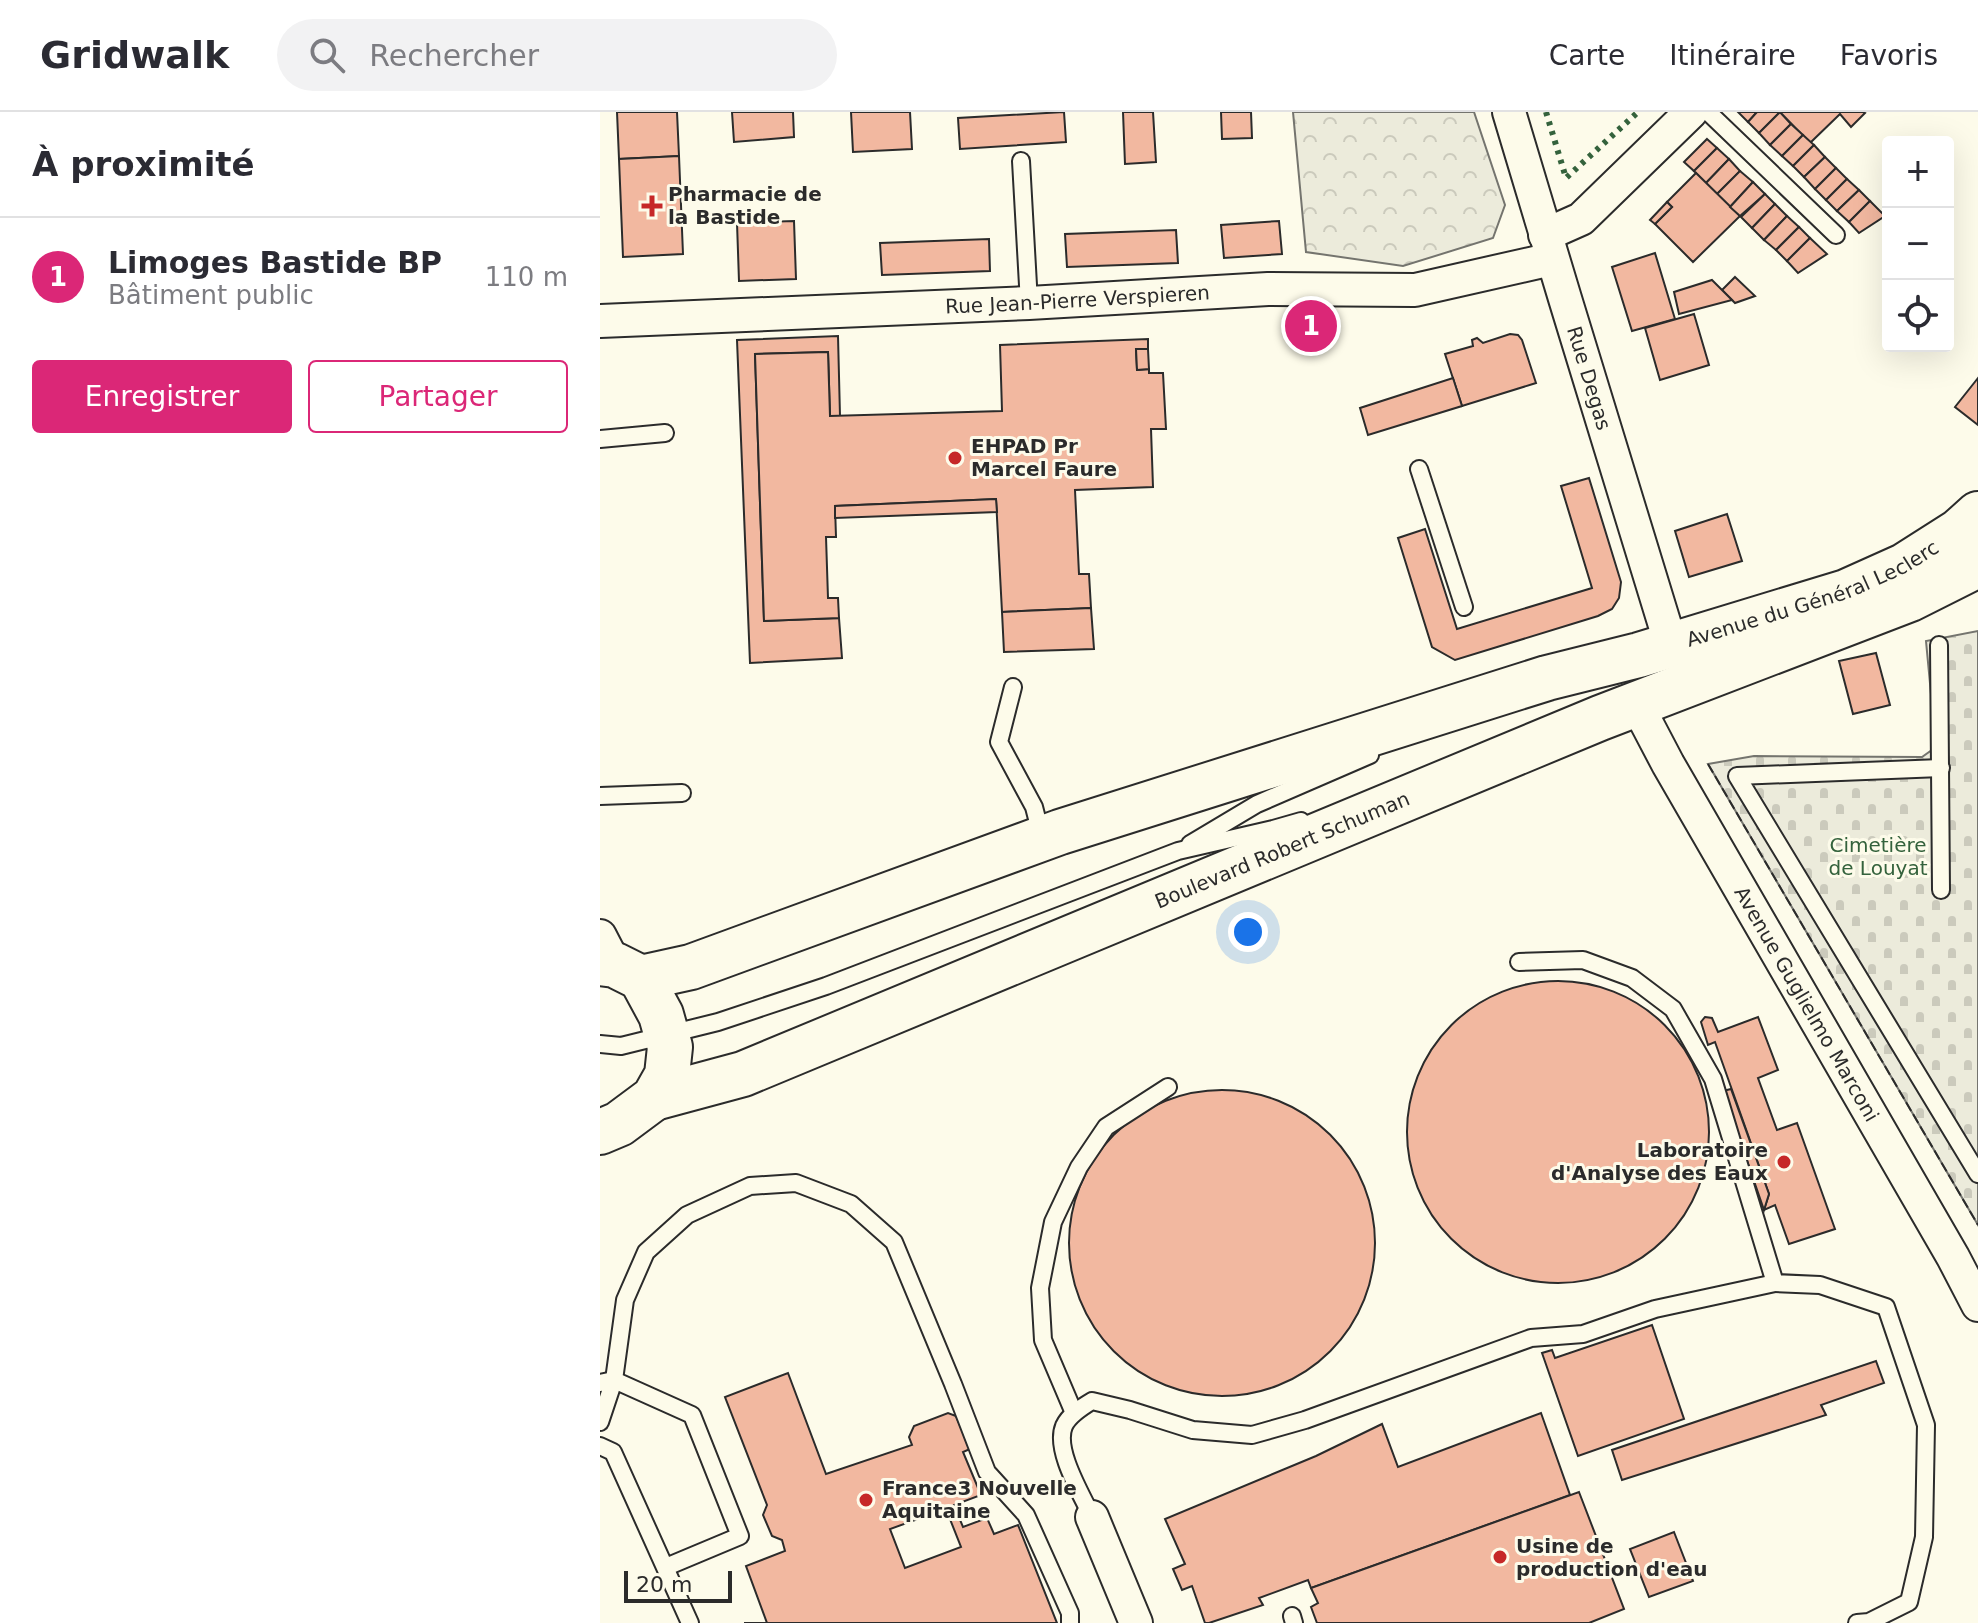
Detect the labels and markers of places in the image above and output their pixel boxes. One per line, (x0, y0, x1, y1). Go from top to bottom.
place label: Pharmacie de la Bastide (668, 182, 822, 229)
marker: Pharmacie de la Bastide (643, 197, 661, 215)
pin: 1 (1285, 296, 1337, 356)
place label: EHPAD Pr Marcel Faure (971, 434, 1117, 481)
marker: EHPAD Pr Marcel Faure (946, 449, 964, 467)
place label: Laboratoire d'Analyse des Eaux (1551, 1138, 1768, 1185)
marker: Laboratoire d'Analyse des Eaux (1775, 1153, 1793, 1171)
place label: France3 Nouvelle Aquitaine (882, 1476, 1077, 1523)
marker: France3 Nouvelle Aquitaine (857, 1491, 875, 1509)
place label: Usine de production d'eau (1516, 1534, 1707, 1581)
marker: Usine de production d'eau (1491, 1548, 1509, 1566)

